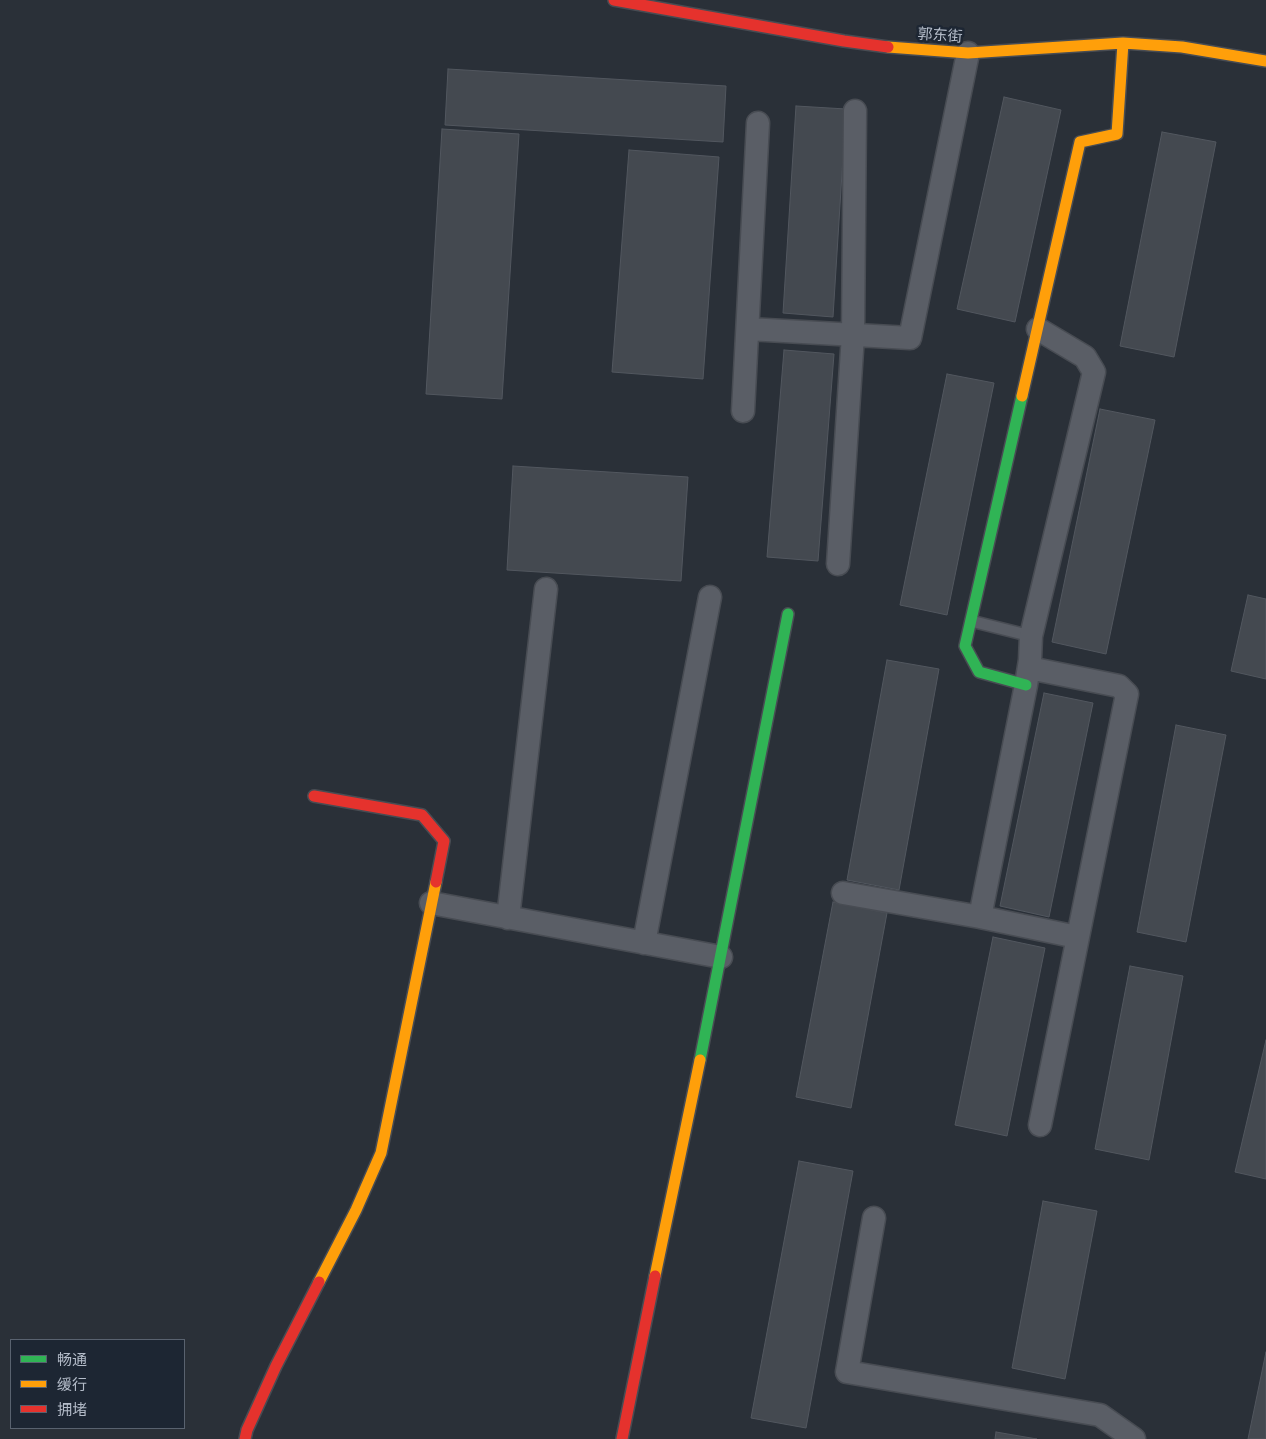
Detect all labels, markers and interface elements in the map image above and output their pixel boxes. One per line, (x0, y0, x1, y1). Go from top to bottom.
street label: 郭东街 (917, 25, 963, 47)
legend (10, 1339, 185, 1429)
text: 畅通 (57, 1351, 87, 1368)
text: 缓行 (57, 1376, 87, 1393)
text: 拥堵 (57, 1401, 87, 1418)

